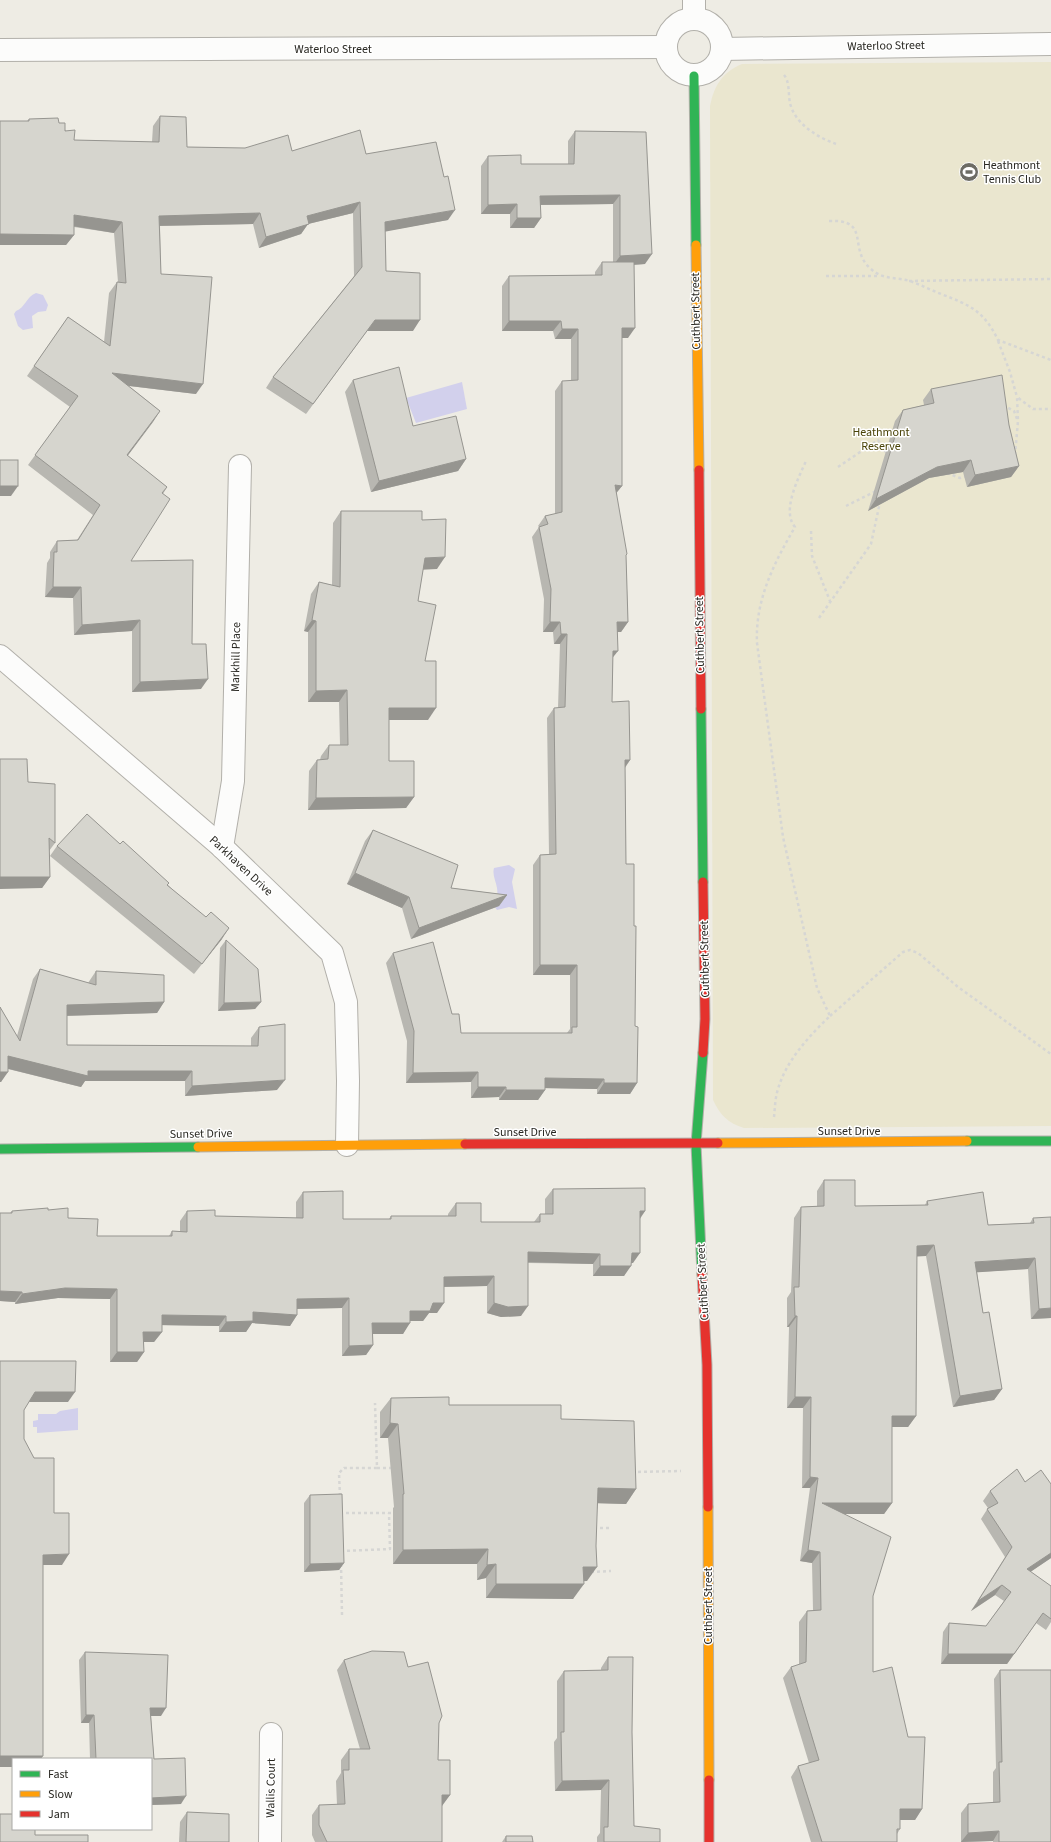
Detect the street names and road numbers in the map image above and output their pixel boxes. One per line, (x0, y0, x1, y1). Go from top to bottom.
street label: Waterloo Street (847, 37, 925, 55)
street label: Waterloo Street (294, 41, 372, 58)
street label: Cuthbert Street (687, 272, 705, 350)
street label: Cuthbert Street (691, 596, 709, 674)
street label: Markhill Place (227, 622, 245, 692)
street label: Parkhaven Drive (205, 832, 277, 900)
street label: Cuthbert Street (696, 920, 714, 998)
street label: Sunset Drive (818, 1123, 880, 1140)
street label: Sunset Drive (494, 1124, 556, 1141)
street label: Sunset Drive (169, 1125, 233, 1143)
street label: Cuthbert Street (692, 1243, 714, 1321)
street label: Cuthbert Street (700, 1567, 717, 1645)
street label: Wallis Court (262, 1758, 280, 1818)

